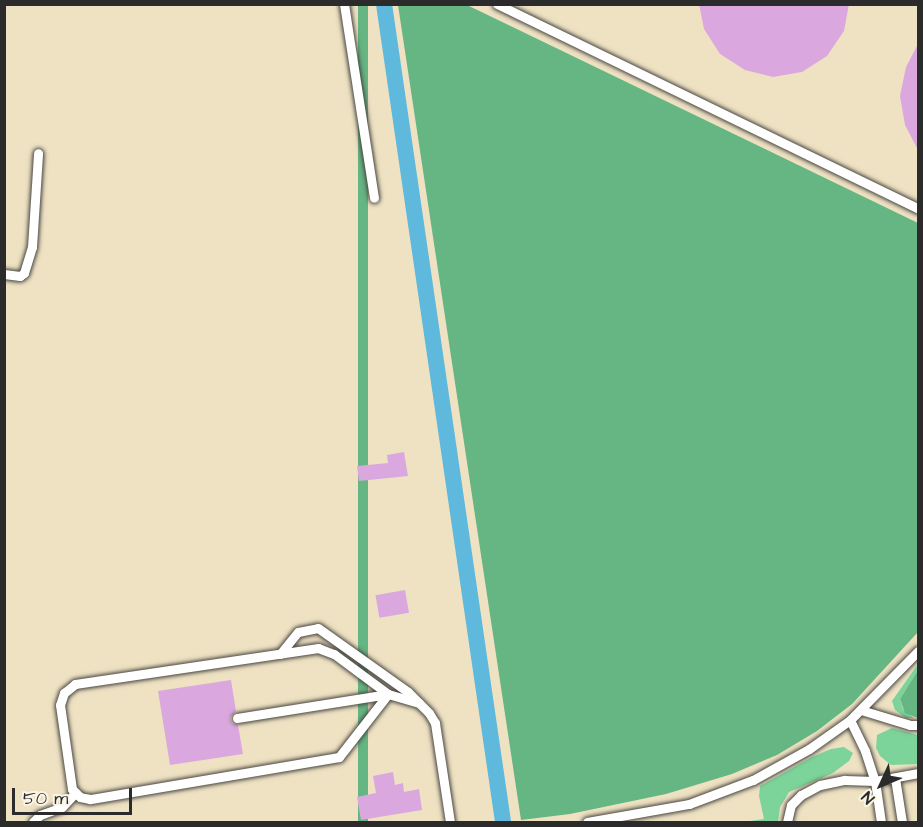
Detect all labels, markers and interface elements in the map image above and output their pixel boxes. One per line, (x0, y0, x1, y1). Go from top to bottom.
north arrow (851, 755, 911, 815)
scale bar (15, 776, 135, 814)
text: 50 m (23, 786, 68, 811)
text: N (857, 786, 879, 809)

